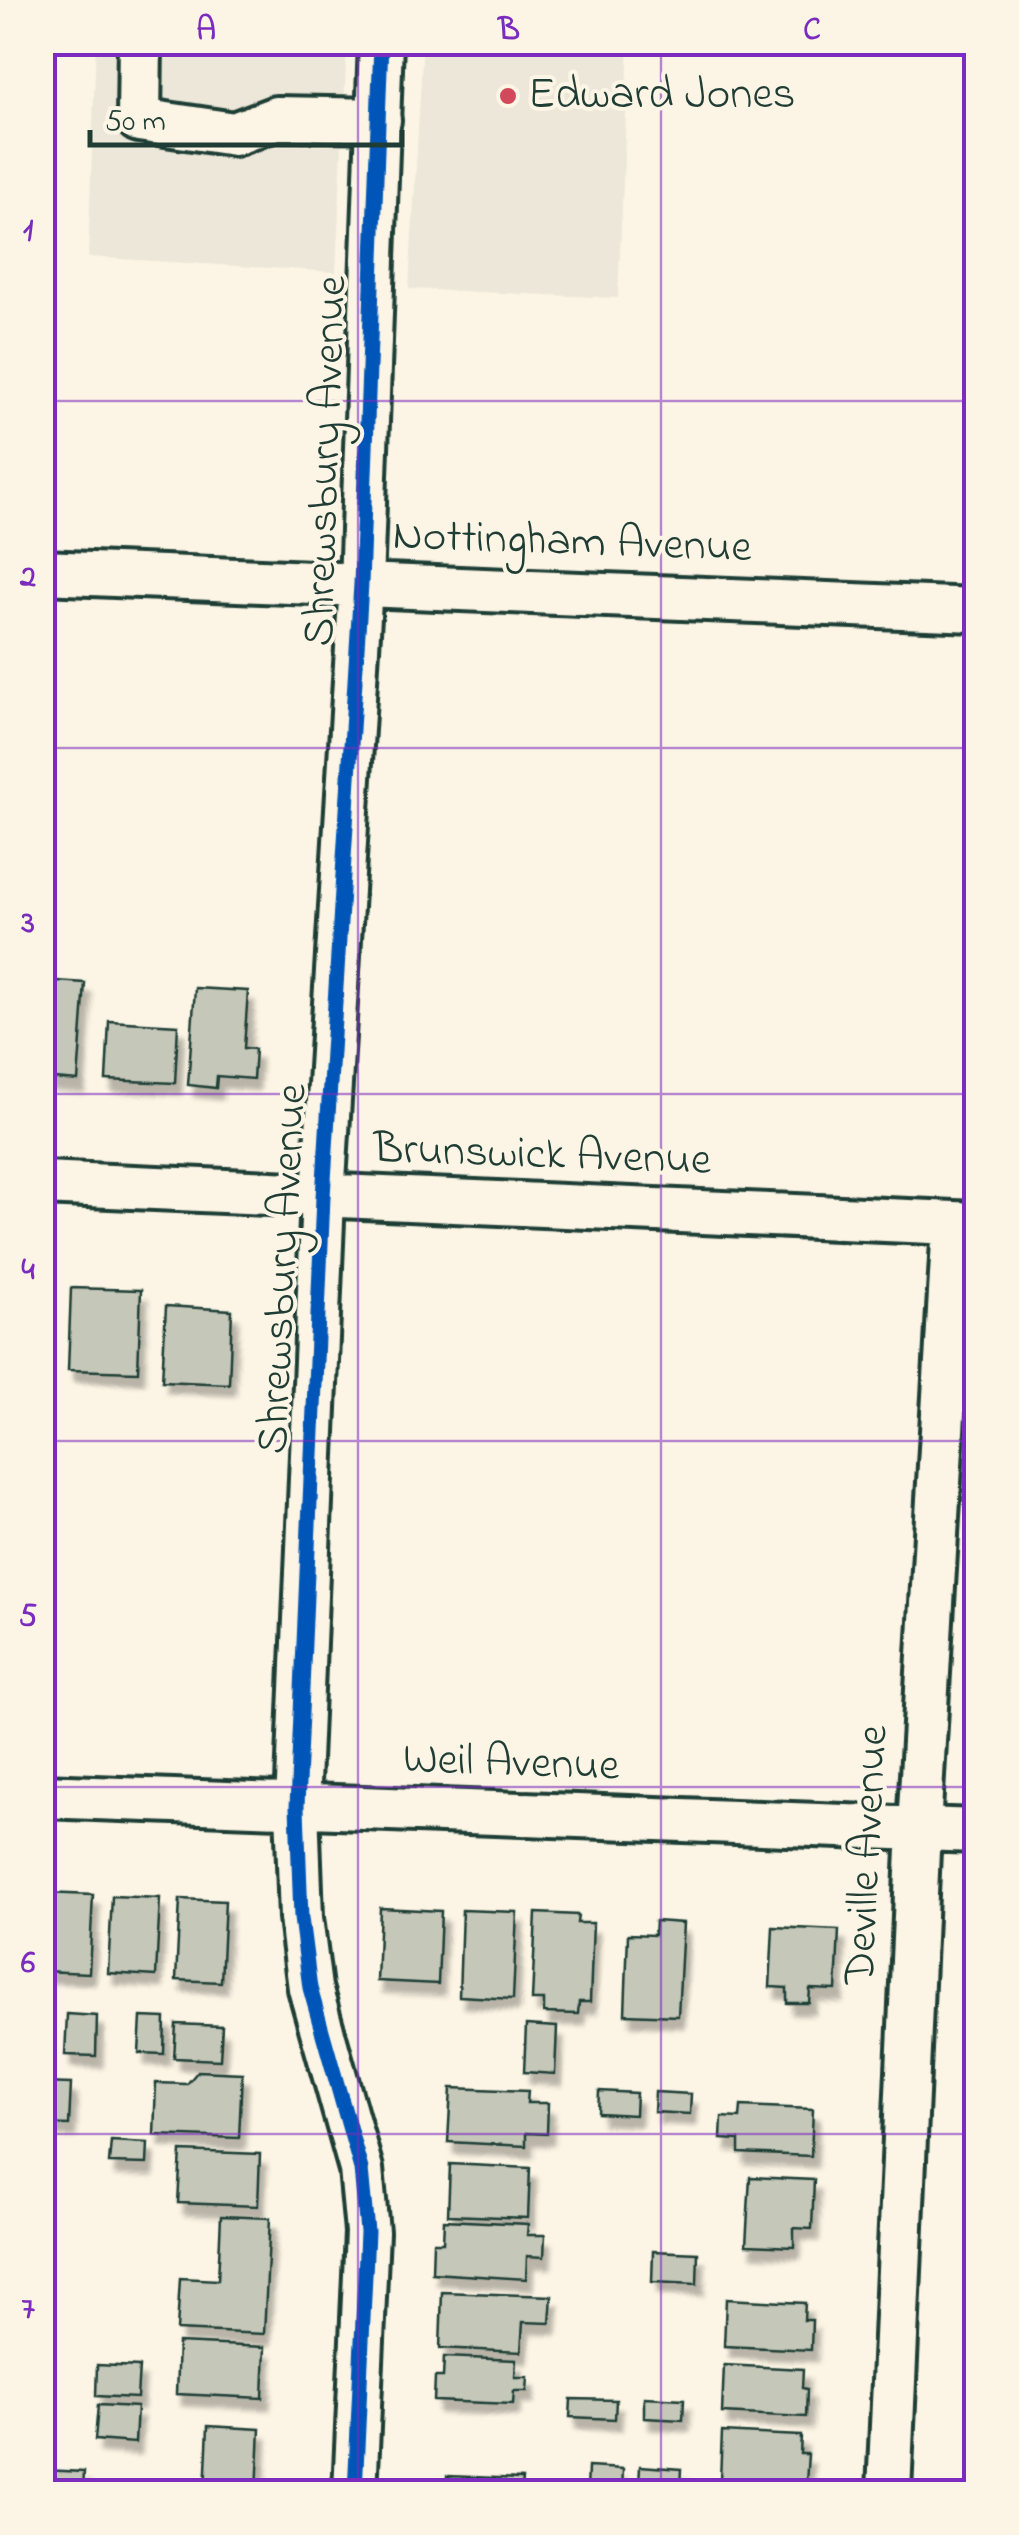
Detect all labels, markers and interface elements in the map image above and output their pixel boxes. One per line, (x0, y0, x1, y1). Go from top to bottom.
text: A (196, 8, 216, 55)
text: B (496, 8, 520, 55)
text: C (803, 8, 821, 55)
place label: Edward Jones (528, 63, 795, 129)
scale bar (90, 85, 402, 147)
marker: Edward Jones (497, 85, 519, 107)
text: 50 m (105, 101, 166, 145)
text: 1 (23, 209, 33, 256)
street label: Shrewsbury Avenue (288, 274, 366, 648)
street label: Nottingham Avenue (391, 504, 753, 583)
text: 2 (19, 555, 36, 602)
text: 3 (20, 901, 35, 948)
street label: Shrewsbury Avenue (241, 1081, 327, 1456)
street label: Brunswick Avenue (371, 1117, 713, 1195)
text: 4 (21, 1248, 35, 1295)
text: 5 (19, 1594, 37, 1641)
street label: Deville Avenue (828, 1723, 908, 1987)
street label: Weil Avenue (402, 1727, 621, 1801)
text: 6 (21, 1941, 35, 1988)
text: 7 (21, 2287, 35, 2334)

